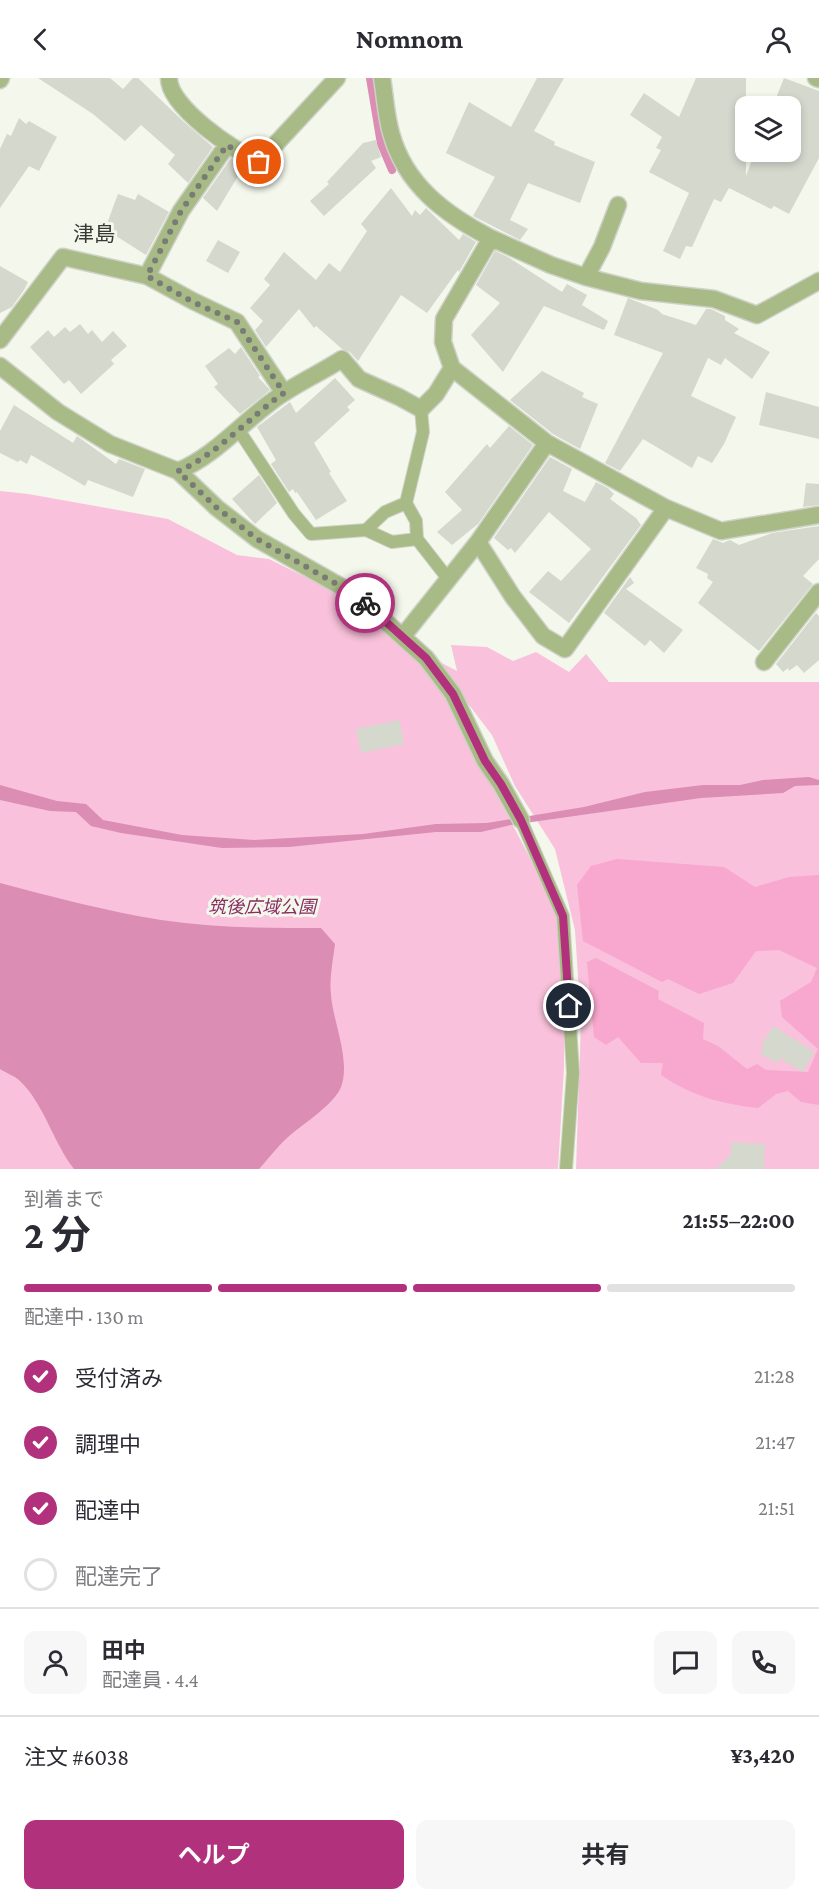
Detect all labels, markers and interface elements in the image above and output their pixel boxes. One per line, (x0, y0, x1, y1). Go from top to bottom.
icon: back (24, 23, 57, 56)
icon: person (762, 23, 795, 56)
text: Nomnom (356, 24, 463, 54)
map controls (735, 96, 801, 162)
button: layers (735, 96, 801, 162)
pin (233, 136, 284, 187)
icon: bag (242, 145, 275, 178)
district label: 津島 (73, 222, 115, 246)
courier (335, 573, 395, 633)
icon: bike (349, 587, 382, 620)
park label: 筑後広域公園 (208, 897, 319, 917)
pin (543, 980, 594, 1031)
icon: home (552, 989, 585, 1022)
text: 到着まで (24, 1188, 104, 1210)
text: 21:55–22:00 (682, 1208, 795, 1233)
text: 2 分 (24, 1213, 90, 1256)
text: 配達中 · 130 m (24, 1306, 144, 1328)
icon: check (24, 1360, 57, 1393)
text: 21:28 (754, 1365, 795, 1387)
text: 受付済み (75, 1366, 163, 1391)
icon: check (24, 1426, 57, 1459)
text: 21:47 (755, 1431, 795, 1453)
text: 調理中 (75, 1432, 141, 1457)
icon: check (24, 1492, 57, 1525)
text: 21:51 (758, 1497, 795, 1519)
text: 配達中 (75, 1498, 141, 1523)
text: 配達完了 (75, 1564, 163, 1589)
button: person (24, 1631, 87, 1694)
button: chat (654, 1631, 717, 1694)
button: phone (732, 1631, 795, 1694)
text: 田中 (102, 1638, 146, 1663)
text: 配達員 · 4.4 (102, 1669, 199, 1691)
text: ¥3,420 (730, 1743, 795, 1768)
text: 注文 #6038 (24, 1745, 129, 1770)
button: ヘルプ (24, 1820, 404, 1889)
button: 共有 (416, 1820, 795, 1889)

